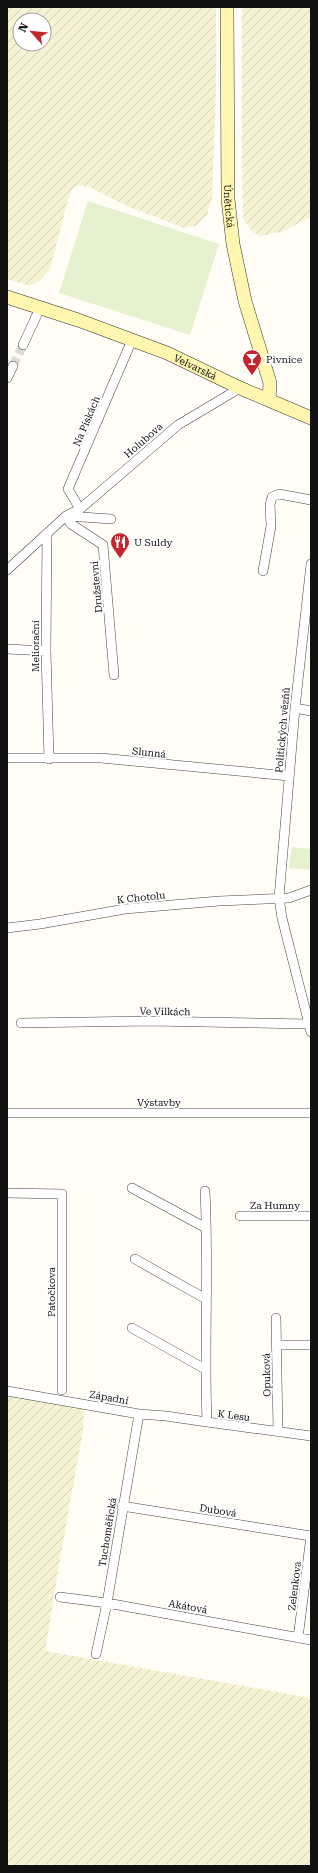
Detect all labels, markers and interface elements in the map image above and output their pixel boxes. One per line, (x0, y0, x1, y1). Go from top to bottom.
north arrow (12, 12, 52, 52)
text: N (16, 20, 31, 34)
street label: Únětická (222, 184, 236, 229)
bar icon: Pivnice (241, 348, 263, 376)
street label: Velvarská (172, 352, 219, 382)
place label: Pivnice (266, 354, 303, 365)
street label: Na Pískách (71, 394, 102, 448)
street label: Holubova (122, 420, 165, 460)
restaurant icon: U Suldy (109, 531, 131, 559)
place label: U Suldy (134, 537, 173, 548)
street label: Družstevní (89, 561, 104, 613)
street label: Meliorační (30, 620, 41, 672)
street label: Politických vězňů (273, 686, 292, 773)
street label: Slunná (132, 745, 167, 760)
street label: K Chotolu (116, 889, 167, 906)
street label: Ve Vilkách (139, 1006, 191, 1017)
street label: Výstavby (137, 1097, 181, 1108)
street label: Za Humny (250, 1200, 300, 1211)
street label: Patočkova (46, 1267, 57, 1317)
street label: Opuková (261, 1352, 272, 1397)
street label: Západní (88, 1389, 129, 1406)
street label: K Lesu (217, 1408, 252, 1423)
street label: Tuchoměřická (97, 1496, 118, 1567)
street label: Dubová (199, 1502, 238, 1519)
street label: Zelenkova (286, 1560, 303, 1611)
street label: Akátová (168, 1598, 209, 1615)

